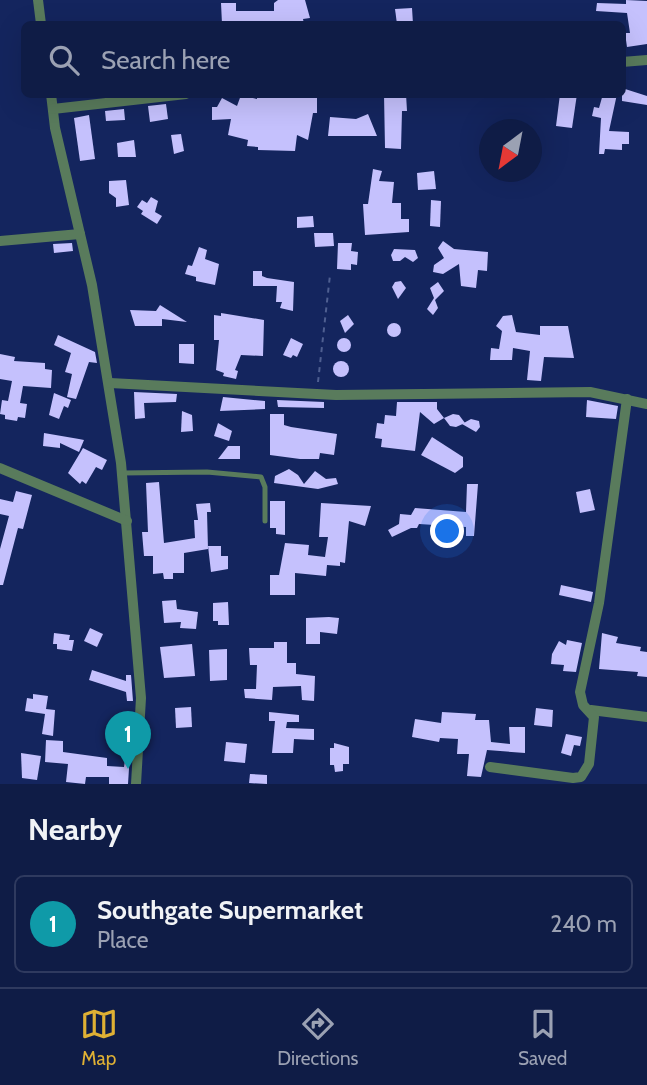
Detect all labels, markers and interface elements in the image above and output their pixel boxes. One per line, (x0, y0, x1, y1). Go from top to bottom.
search box (21, 21, 626, 98)
icon: search (45, 41, 83, 79)
text: Search here (101, 44, 230, 76)
north arrow (479, 119, 542, 182)
your location (430, 514, 464, 548)
pin: 1 (105, 711, 151, 769)
text: Nearby (28, 811, 122, 848)
text: Southgate Supermarket (97, 894, 363, 926)
text: 1 (49, 910, 57, 938)
text: 240 m (550, 910, 617, 938)
text: Place (97, 926, 149, 954)
tab: Map (80, 1005, 118, 1070)
tab: Directions (277, 1005, 358, 1070)
tab: Saved (518, 1005, 567, 1070)

